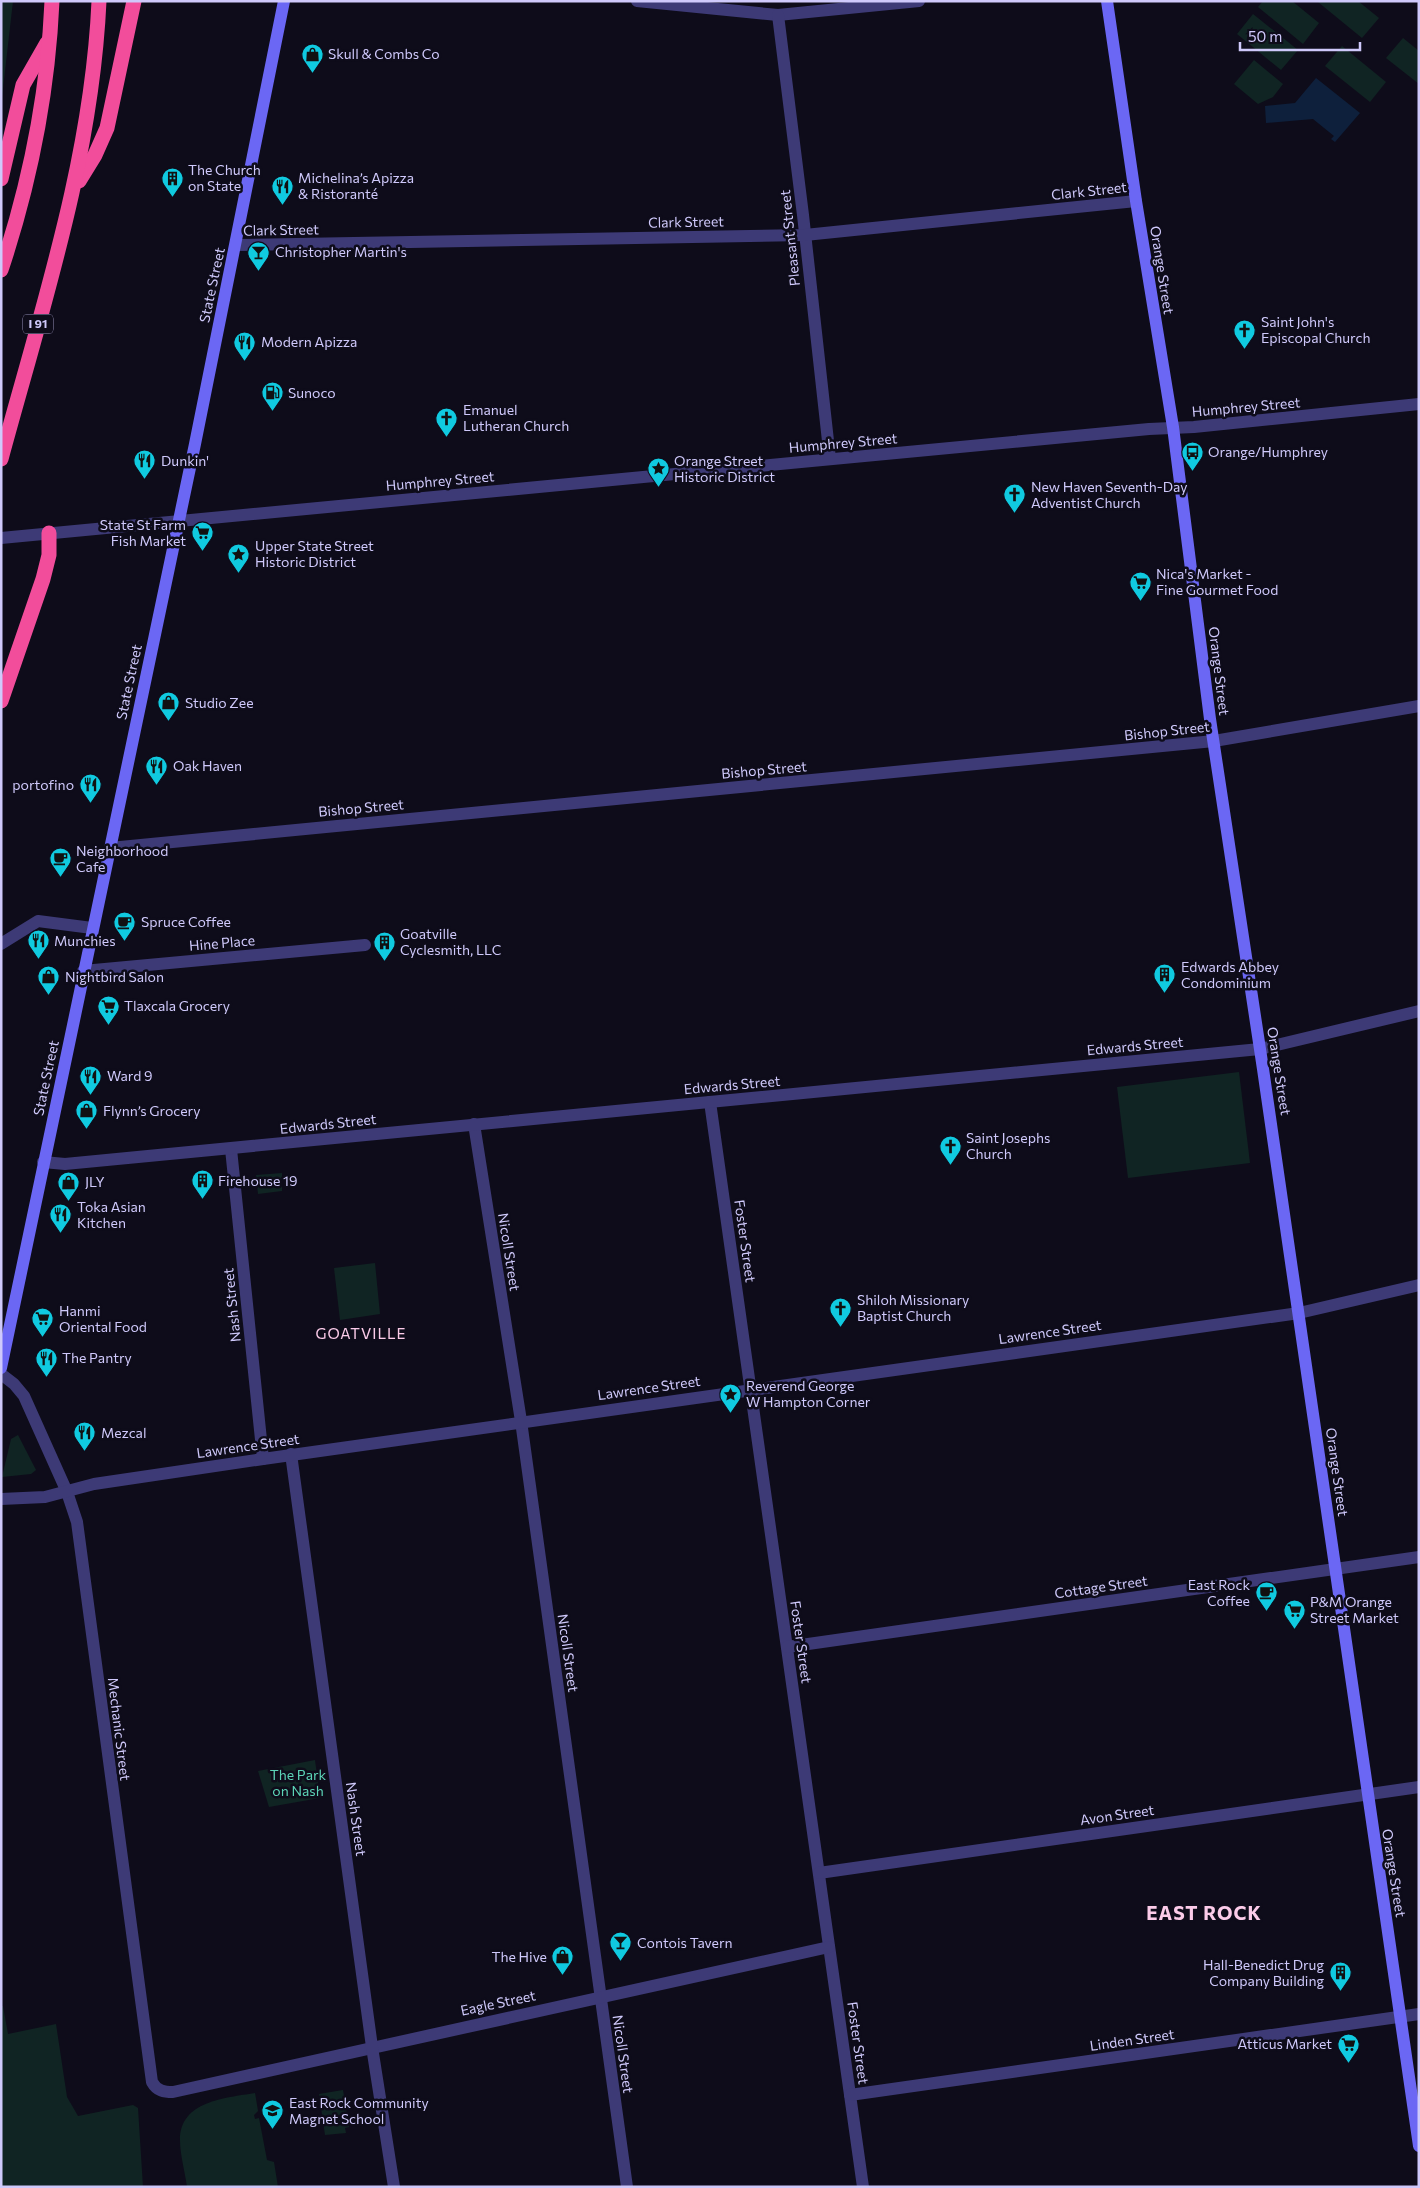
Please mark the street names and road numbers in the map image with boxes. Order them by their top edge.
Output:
street label: Clark Street [1050,178,1128,203]
street label: Pleasant Street [776,189,803,287]
street label: Clark Street [648,212,724,231]
street label: Clark Street [243,220,319,239]
street label: Orange Street [1147,224,1178,316]
street label: State Street [195,246,228,324]
road number: I 91 [23,314,53,334]
street label: Humphrey Street [1191,393,1301,420]
street label: Humphrey Street [788,429,898,456]
street label: Humphrey Street [385,467,495,494]
street label: Orange Street [1206,626,1233,717]
street label: State Street [112,643,145,721]
street label: Bishop Street [1123,718,1211,743]
street label: Bishop Street [720,757,808,782]
street label: Bishop Street [317,795,405,820]
street label: Hine Place [188,931,256,954]
street label: Orange Street [1264,1025,1295,1117]
street label: Edwards Street [1086,1033,1184,1058]
street label: State Street [29,1039,62,1117]
street label: Edwards Street [683,1072,781,1097]
street label: Edwards Street [279,1110,377,1137]
street label: Foster Street [731,1199,760,1284]
street label: Nicoll Street [495,1212,524,1292]
street label: Nash Street [219,1267,244,1343]
street label: Lawrence Street [997,1316,1103,1347]
street label: Lawrence Street [596,1372,702,1403]
street label: Orange Street [1323,1427,1352,1518]
street label: Lawrence Street [195,1430,301,1461]
street label: Cottage Street [1053,1572,1149,1601]
street label: Foster Street [787,1600,816,1685]
street label: Nicoll Street [555,1613,582,1693]
street label: Mechanic Street [105,1676,134,1782]
street label: Nash Street [343,1781,370,1857]
street label: Avon Street [1079,1801,1155,1828]
street label: Orange Street [1379,1827,1410,1919]
street label: Eagle Street [459,1986,537,2019]
street label: Foster Street [844,2001,873,2086]
street label: Nicoll Street [610,2014,637,2094]
street label: Linden Street [1088,2025,1176,2054]

